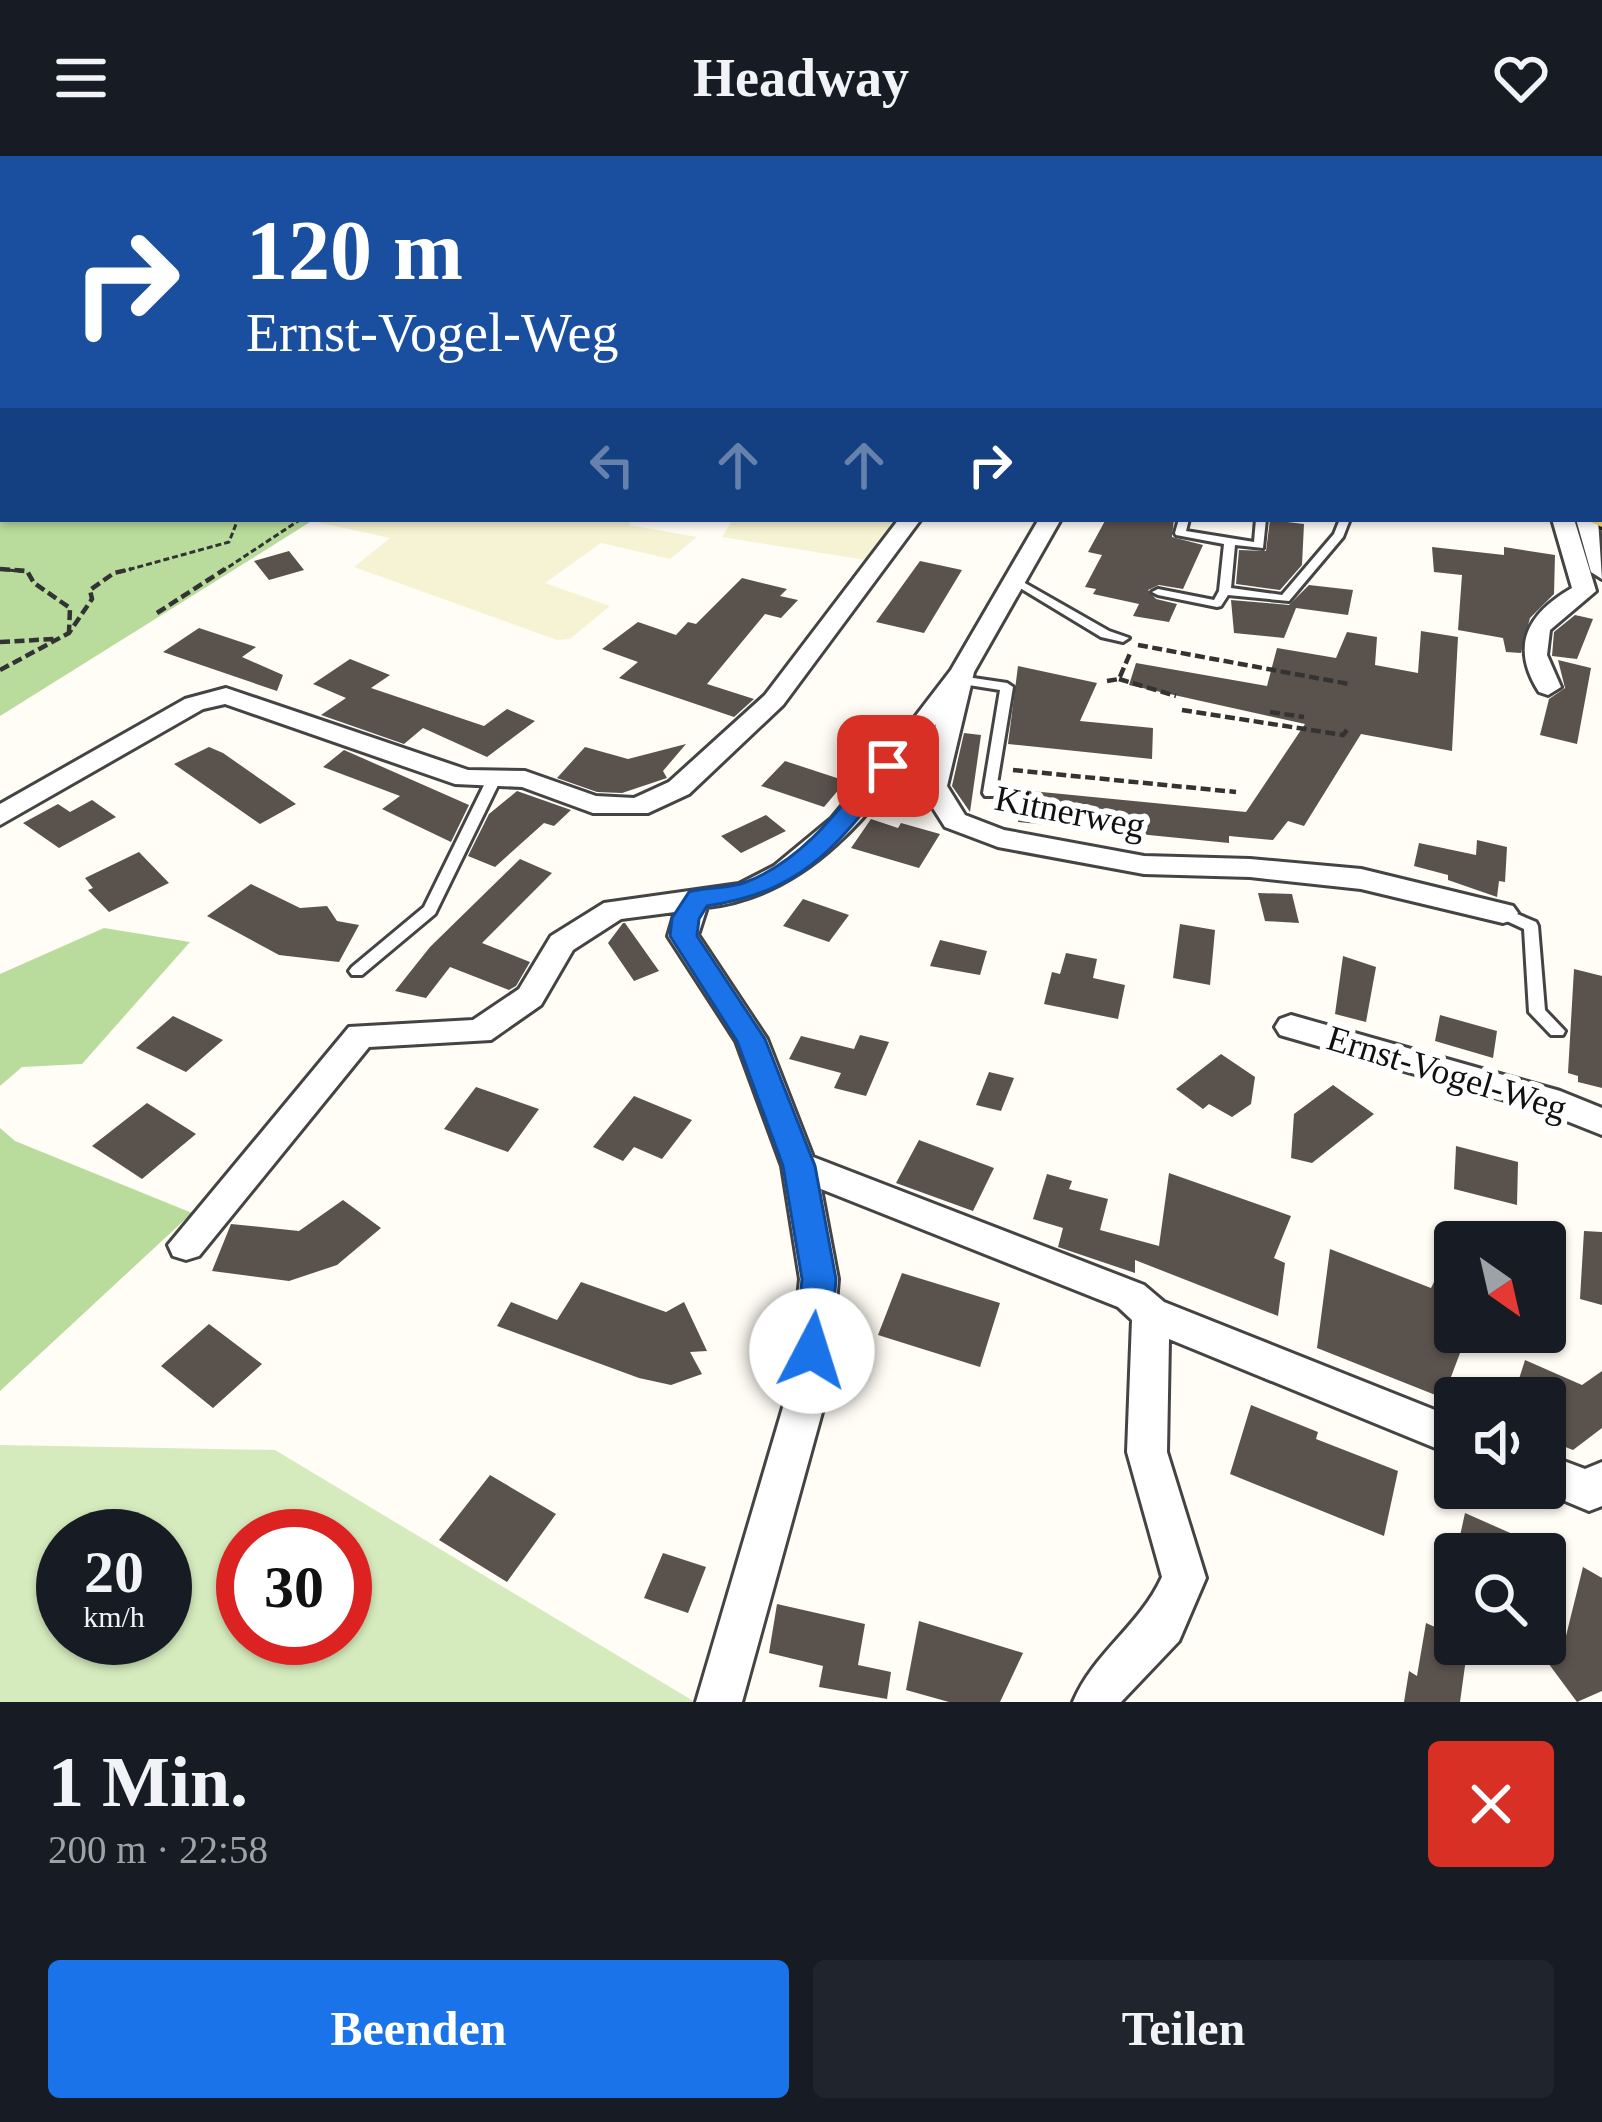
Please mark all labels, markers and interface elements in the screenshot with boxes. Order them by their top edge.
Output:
icon: menu [48,45,114,111]
icon: heart [1488,45,1554,111]
text: Headway [693,48,909,108]
icon: right [48,204,204,360]
text: 120 m [246,204,463,297]
text: Ernst-Vogel-Weg [246,303,619,363]
icon: left [579,432,645,498]
icon: ahead [705,432,771,498]
icon: ahead [831,432,897,498]
icon: right [957,432,1023,498]
pin [837,715,939,817]
icon: arrive [855,733,921,799]
street label: Kitnerweg [992,778,1148,846]
street label: Ernst-Vogel-Weg [1322,1018,1572,1128]
north arrow [1434,1221,1566,1353]
map controls [1434,1221,1566,1665]
position arrow [749,1288,875,1414]
button: sound [1434,1377,1566,1509]
speed limit sign: 30 [216,1509,372,1665]
button: search [1434,1533,1566,1665]
text: 20 [84,1539,144,1605]
text: km/h [83,1600,145,1633]
button: close [1428,1741,1554,1867]
text: 1 Min. [48,1742,248,1822]
text: 200 m · 22:58 [48,1828,268,1871]
button: Beenden [48,1960,789,2098]
button: Teilen [813,1960,1554,2098]

